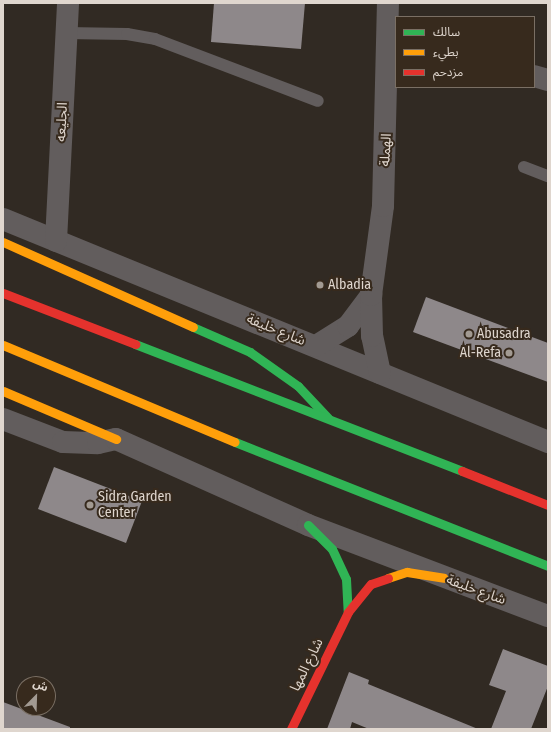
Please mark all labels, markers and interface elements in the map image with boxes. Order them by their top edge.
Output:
legend [395,16,535,88]
text: سالك [433,25,460,39]
text: بطيء [433,45,459,59]
text: مزدحم [433,65,463,79]
street label: الجليعه [53,102,71,142]
street label: الهملة [377,133,395,167]
place label: Albadia [328,277,371,293]
marker: Albadia [315,280,325,290]
street label: شارع خليفة [244,311,308,349]
place label: Abusadra [477,326,531,342]
marker: Abusadra [464,329,474,339]
place label: Al-Refa [460,345,501,361]
marker: Al-Refa [504,348,514,358]
place label: Sidra Garden Center [98,489,172,522]
marker: Sidra Garden Center [85,500,95,510]
street label: شارع خليفة [444,572,508,608]
street label: شارع المها [287,636,327,694]
north arrow [16,676,56,716]
text: ش [31,676,50,694]

